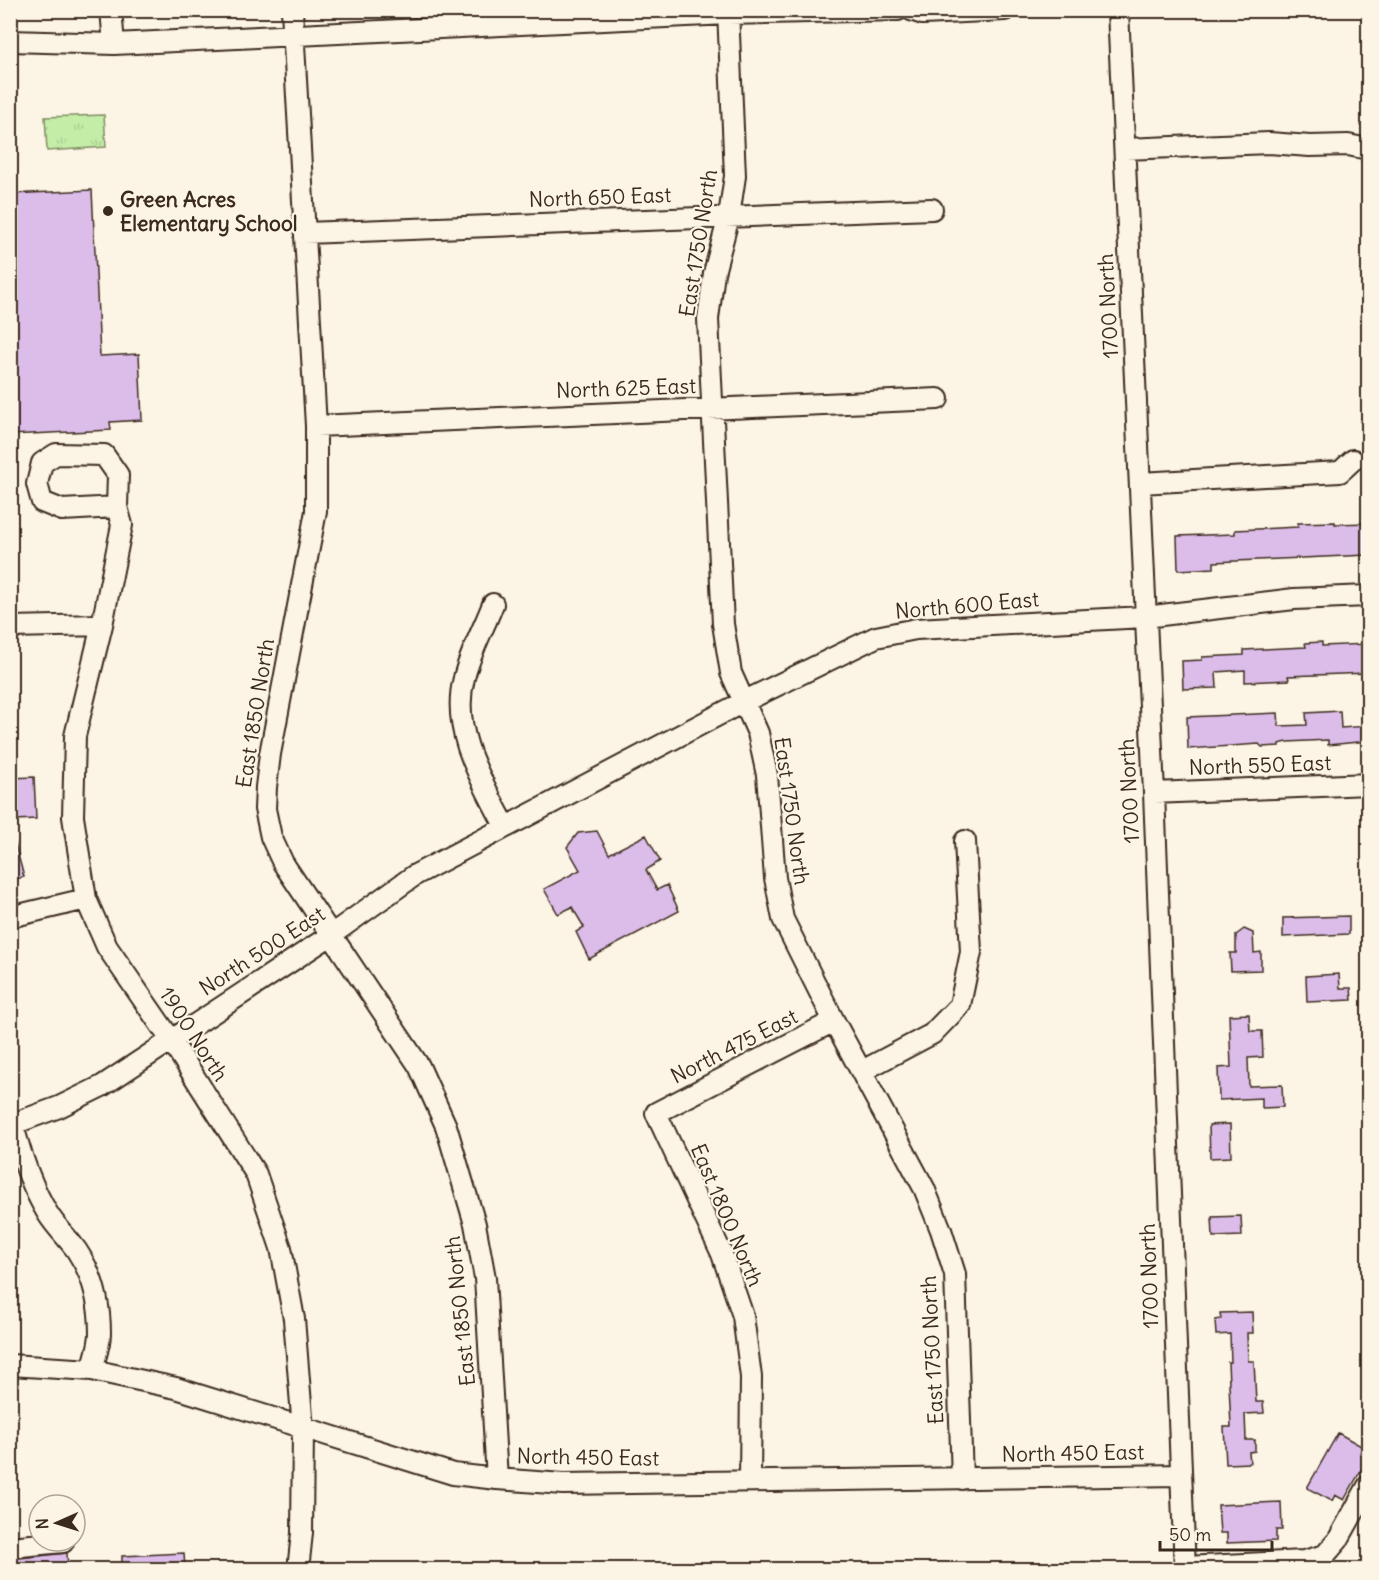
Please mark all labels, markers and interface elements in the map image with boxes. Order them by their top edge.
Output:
street label: East 1750 North [673,167,723,319]
street label: North 650 East [528,181,672,213]
place label: Green Acres Elementary School [120,186,297,237]
marker: Green Acres Elementary School [101,204,115,218]
street label: 1700 North [1092,253,1124,359]
street label: North 625 East [555,372,697,404]
street label: North 600 East [894,585,1040,625]
street label: East 1850 North [230,636,280,790]
street label: East 1750 North [768,735,816,887]
street label: 1700 North [1113,738,1145,844]
street label: North 550 East [1188,749,1332,781]
street label: North 500 East [194,900,330,1002]
street label: 1900 North [154,982,234,1086]
street label: North 475 East [666,1002,802,1090]
street label: East 1800 North [685,1139,769,1291]
street label: 1700 North [1134,1223,1164,1329]
street label: East 1850 North [439,1235,481,1387]
street label: East 1750 North [915,1275,949,1425]
street label: North 450 East [1001,1438,1145,1468]
street label: North 450 East [516,1442,660,1472]
north arrow [27,1493,87,1553]
scale bar [1160,1514,1272,1552]
text: N [32,1518,52,1530]
text: 50 m [1169,1523,1211,1546]

